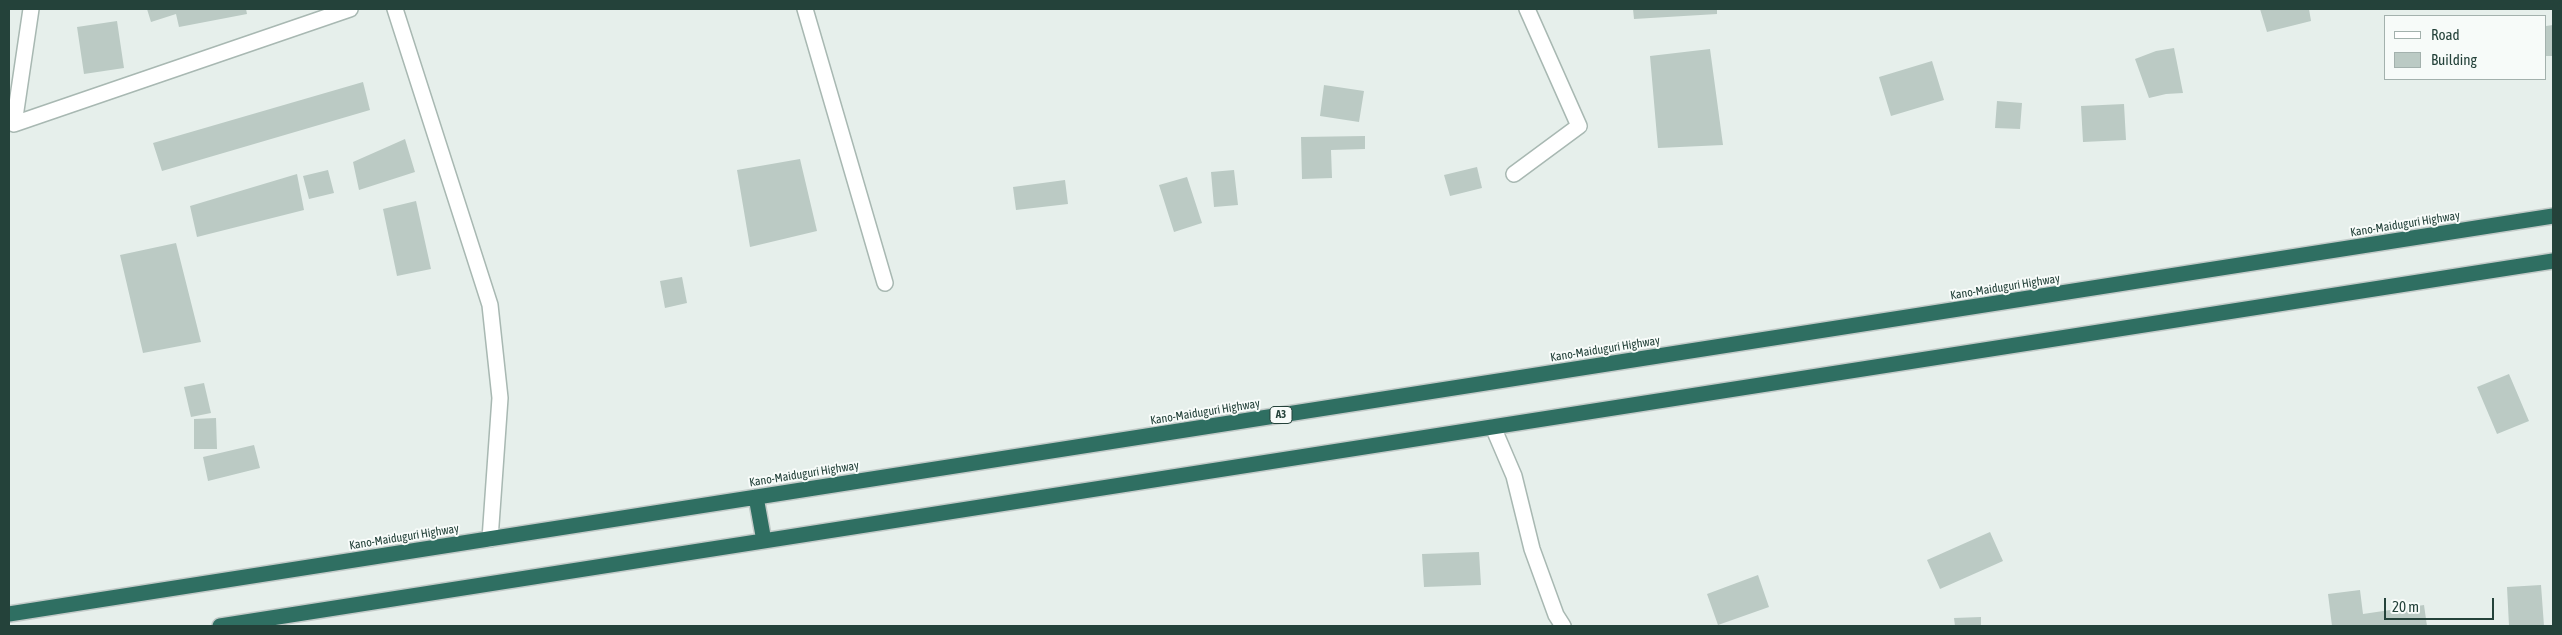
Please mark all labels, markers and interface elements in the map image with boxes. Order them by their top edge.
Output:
legend [2384,15,2547,80]
text: Road [2431,26,2460,43]
text: Building [2431,51,2477,68]
street label: Kano-Maiduguri Highway [2349,208,2461,240]
street label: Kano-Maiduguri Highway [1949,271,2061,303]
street label: Kano-Maiduguri Highway [1549,333,1661,365]
street label: Kano-Maiduguri Highway [1149,396,1261,428]
road number: A3 [1270,406,1292,424]
street label: Kano-Maiduguri Highway [748,458,860,490]
street label: Kano-Maiduguri Highway [348,521,460,553]
scale bar [2387,588,2497,620]
text: 20 m [2392,598,2419,615]

